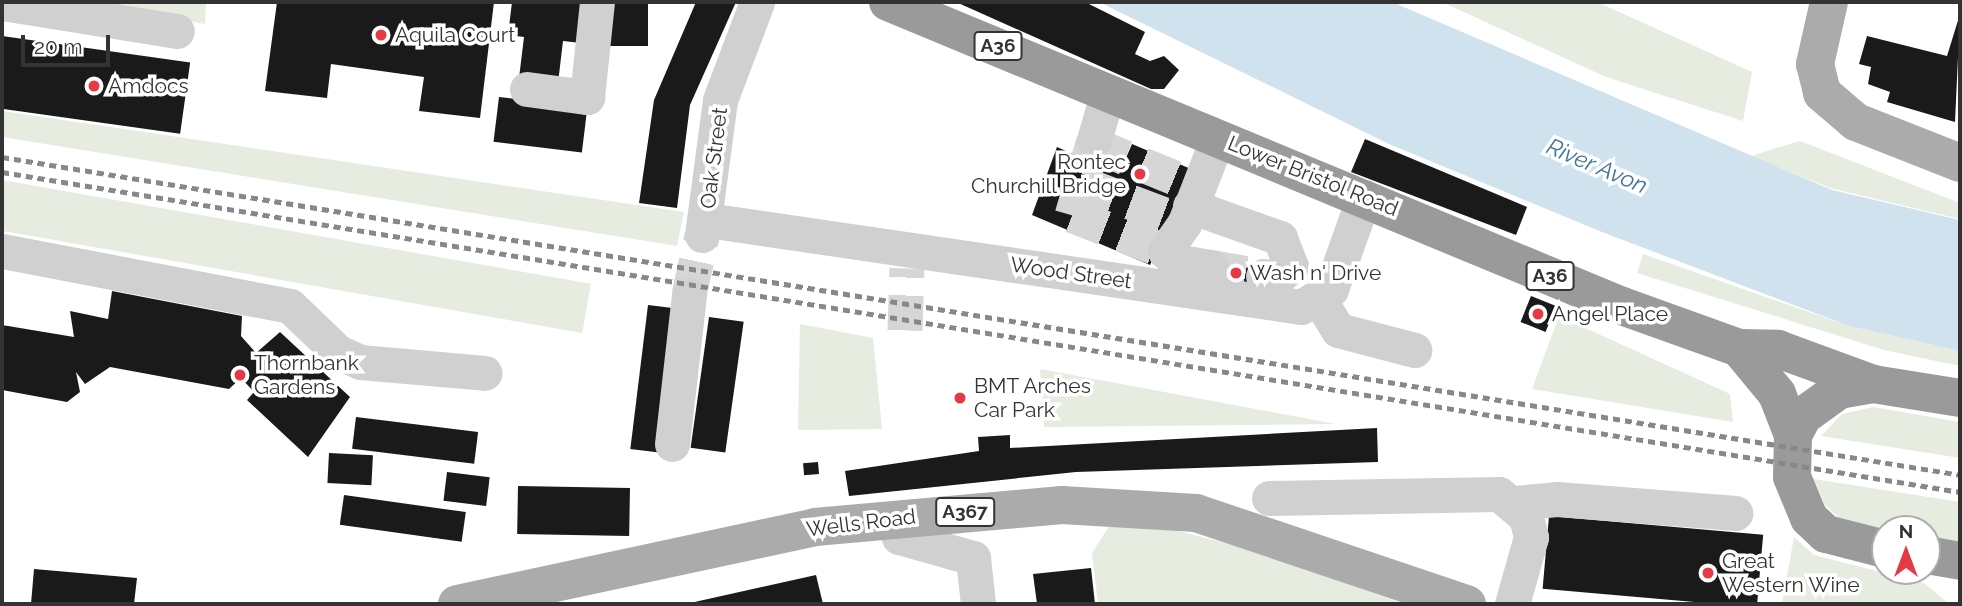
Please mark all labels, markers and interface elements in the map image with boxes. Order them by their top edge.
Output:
scale bar [24,21,114,65]
place label: Aquila Court [395,22,515,48]
marker: Aquila Court [373,27,389,43]
road number: A36 [974,30,1023,61]
text: 20 m [34,34,82,59]
place label: Amdocs [108,73,189,99]
marker: Amdocs [86,78,102,94]
street label: Oak Street [695,106,733,210]
street label: Lower Bristol Road [1224,130,1402,222]
water label: River Avon [1542,132,1652,200]
place label: Rontec Churchill Bridge [970,149,1126,199]
marker: Rontec Churchill Bridge [1132,166,1148,182]
street label: Wood Street [1009,252,1133,294]
place label: Wash n' Drive [1250,260,1382,286]
road number: A36 [1526,260,1574,292]
marker: Wash n' Drive [1228,265,1244,281]
place label: Angel Place [1552,301,1669,327]
marker: Angel Place [1530,306,1546,322]
place label: Thornbank Gardens [254,350,359,400]
marker: Thornbank Gardens [232,367,248,383]
place label: BMT Arches Car Park [974,373,1092,423]
marker: BMT Arches Car Park [952,390,968,406]
road number: A367 [934,496,996,527]
street label: Wells Road [805,504,917,542]
north arrow [1871,515,1941,585]
text: N [1899,520,1913,542]
place label: Great Western Wine [1722,548,1860,598]
marker: Great Western Wine [1700,565,1716,581]

